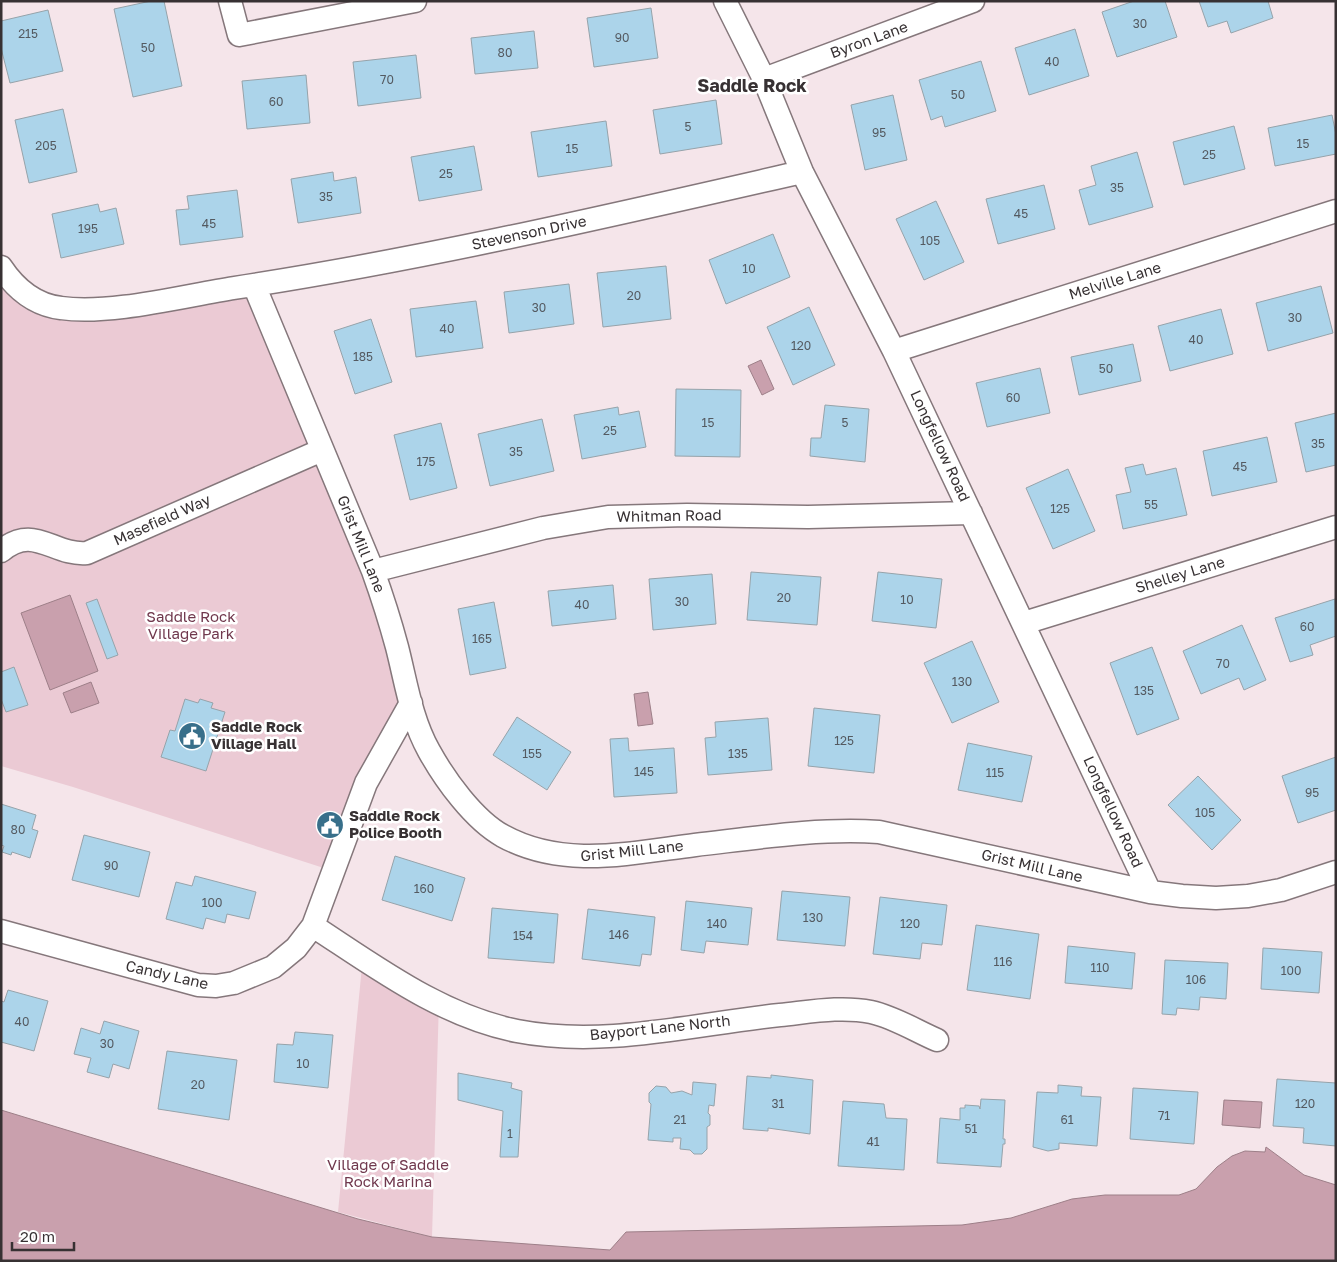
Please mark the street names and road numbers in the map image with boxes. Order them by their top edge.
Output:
street label: Byron Lane [827,17,910,61]
street label: Stevenson Drive [470,211,588,253]
street label: Melville Lane [1066,257,1163,303]
street label: Longfellow Road [907,387,975,504]
street label: Masefield Way [110,489,213,548]
street label: Grist Mill Lane [334,492,390,595]
street label: Whitman Road [616,505,722,525]
street label: Shelley Lane [1133,552,1227,596]
street label: Longfellow Road [1080,753,1148,870]
street label: Grist Mill Lane [579,836,685,864]
street label: Grist Mill Lane [980,845,1085,886]
street label: Candy Lane [124,956,211,992]
street label: Bayport Lane North [589,1011,731,1043]

